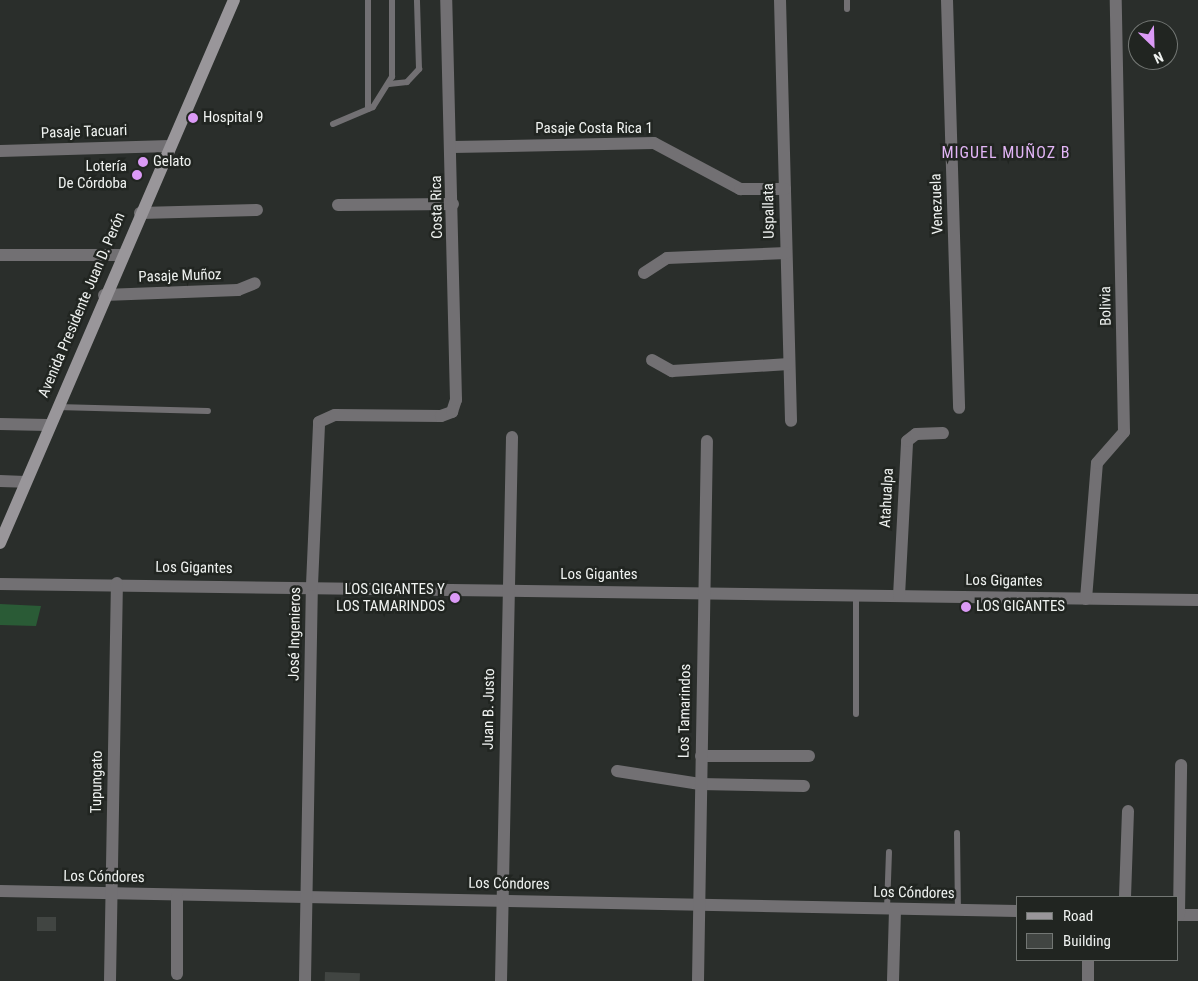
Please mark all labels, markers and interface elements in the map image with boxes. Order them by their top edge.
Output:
north arrow [1128,20,1178,70]
text: N [1152,49,1166,67]
place label: Hospital 9 [203,109,263,127]
marker: Hospital 9 [187,112,199,124]
street label: Pasaje Costa Rica 1 [535,120,653,138]
street label: Pasaje Tacuari [40,121,128,143]
district label: MIGUEL MUÑOZ B [940,143,1072,163]
place label: Gelato [153,153,191,171]
marker: Gelato [137,156,149,168]
place label: Lotería De Córdoba [58,157,127,192]
marker: Lotería De Córdoba [131,169,143,181]
street label: Venezuela [927,173,947,235]
street label: Costa Rica [427,175,447,239]
street label: Uspallata [760,183,778,239]
street label: Avenida Presidente Juan D. Perón [35,210,129,400]
street label: Pasaje Muñoz [138,266,222,286]
street label: Bolivia [1097,286,1115,326]
street label: Atahualpa [876,468,898,528]
street label: Los Gigantes [155,558,233,578]
street label: Los Gigantes [560,566,638,584]
street label: Los Gigantes [965,571,1043,591]
place label: LOS GIGANTES Y LOS TAMARINDOS [336,580,445,615]
street label: José Ingenieros [285,587,305,681]
marker: LOS GIGANTES Y LOS TAMARINDOS [449,592,461,604]
place label: LOS GIGANTES [976,598,1065,616]
marker: LOS GIGANTES [960,601,972,613]
street label: Los Tamarindos [675,664,695,758]
street label: Juan B. Justo [479,668,499,750]
street label: Tupungato [87,751,107,813]
street label: Los Cóndores [63,867,145,887]
street label: Los Cóndores [468,874,550,894]
street label: Los Cóndores [873,883,955,903]
legend [1016,896,1178,961]
text: Road [1063,907,1093,925]
text: Building [1063,932,1111,950]

